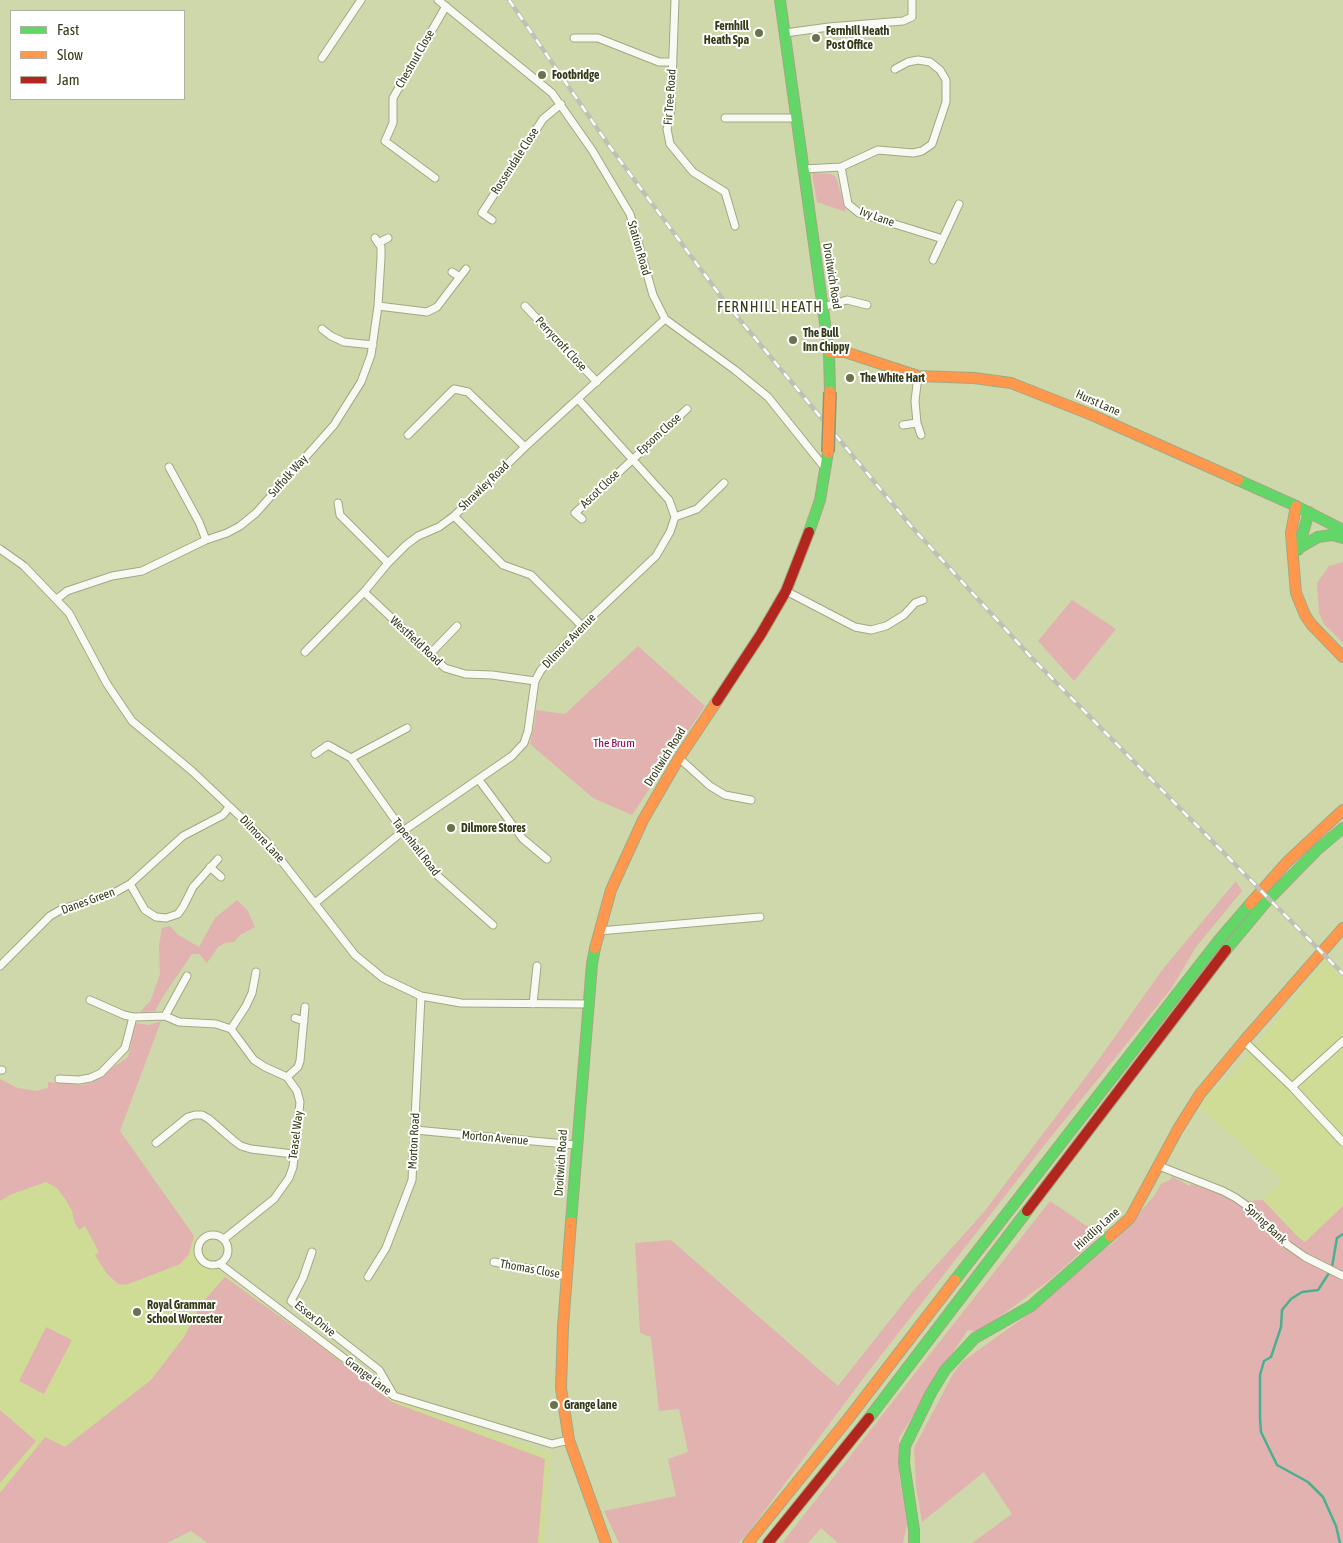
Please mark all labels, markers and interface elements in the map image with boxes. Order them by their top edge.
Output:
legend [10,10,185,100]
place label: Fernhill Heath Spa [704,19,749,47]
text: Fast [57,21,79,38]
place label: Fernhill Heath Post Office [826,24,889,52]
street label: Chestnut Close [393,27,437,91]
marker: Fernhill Heath Spa [753,27,765,39]
marker: Fernhill Heath Post Office [810,32,822,44]
text: Slow [57,46,83,63]
place label: Footbridge [552,68,599,82]
street label: Fir Tree Road [661,68,679,126]
marker: Footbridge [536,69,548,81]
text: Jam [57,71,80,88]
street label: Rossendale Close [488,125,542,197]
street label: Ivy Lane [858,204,896,230]
street label: Station Road [624,219,654,277]
street label: Droitwich Road [820,242,844,310]
district label: FERNHILL HEATH [715,298,825,316]
street label: Perrycroft Close [532,314,590,374]
place label: The Bull Inn Chippy [803,326,850,354]
marker: The Bull Inn Chippy [787,334,799,346]
place label: The White Hart [860,371,925,385]
marker: The White Hart [844,372,856,384]
street label: Hurst Lane [1074,387,1122,419]
street label: Epsom Close [634,410,684,458]
street label: Suffolk Way [265,452,311,500]
street label: Shrawley Road [456,458,512,514]
street label: Ascot Close [577,467,623,511]
street label: Dilmore Avenue [539,611,599,671]
street label: Westfield Road [387,613,445,669]
street label: Droitwich Road [641,725,689,789]
park label: The Brum [593,736,635,750]
street label: Dilmore Lane [237,812,287,866]
street label: Tapenhall Road [389,815,443,879]
place label: Dilmore Stores [461,821,526,835]
marker: Dilmore Stores [445,822,457,834]
street label: Danes Green [59,885,117,917]
street label: Teasel Way [286,1110,306,1160]
street label: Morton Road [405,1112,423,1170]
street label: Morton Avenue [461,1128,529,1148]
street label: Droitwich Road [551,1129,571,1197]
street label: Spring Bank [1242,1201,1290,1247]
street label: Hindlip Lane [1071,1205,1123,1253]
street label: Thomas Close [499,1257,561,1281]
place label: Royal Grammar School Worcester [147,1298,222,1326]
street label: Essex Drive [292,1298,338,1340]
marker: Royal Grammar School Worcester [131,1306,143,1318]
street label: Grange Lane [342,1354,394,1398]
place label: Grange lane [564,1398,617,1412]
marker: Grange lane [548,1399,560,1411]

